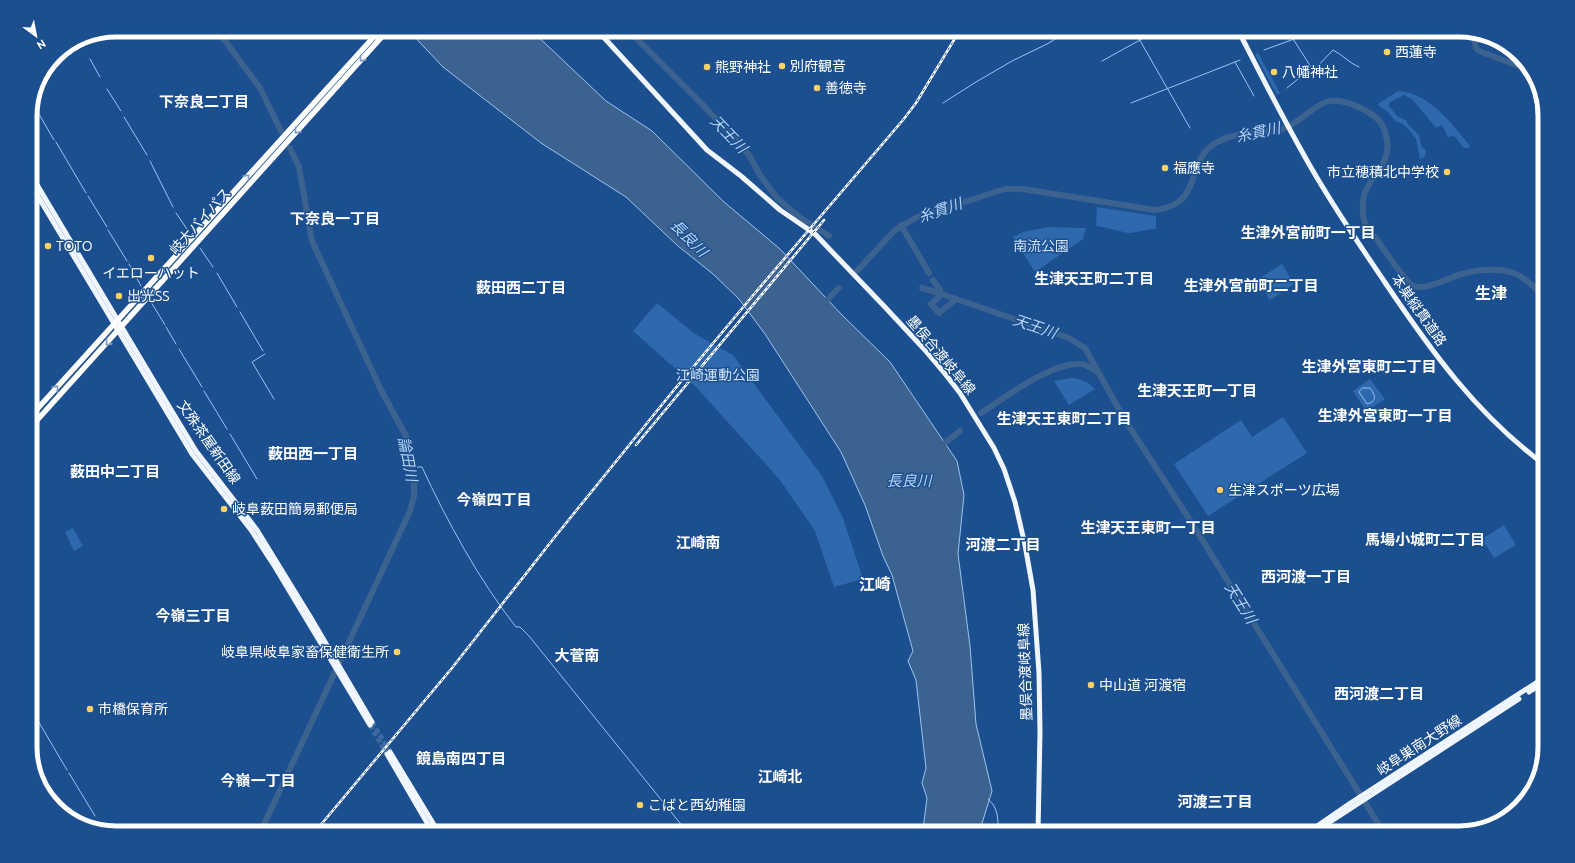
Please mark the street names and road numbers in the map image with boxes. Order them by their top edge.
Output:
street label: 岐大バイパス [166,185,234,257]
street label: 本巣縦貫道路 [1388,271,1450,349]
street label: 墨俣合渡岐阜線 [903,312,979,398]
street label: 文殊茶屋新田線 [174,397,244,487]
street label: 墨俣合渡岐阜線 [1015,623,1035,721]
street label: 岐阜巣南大野線 [1374,712,1464,778]

